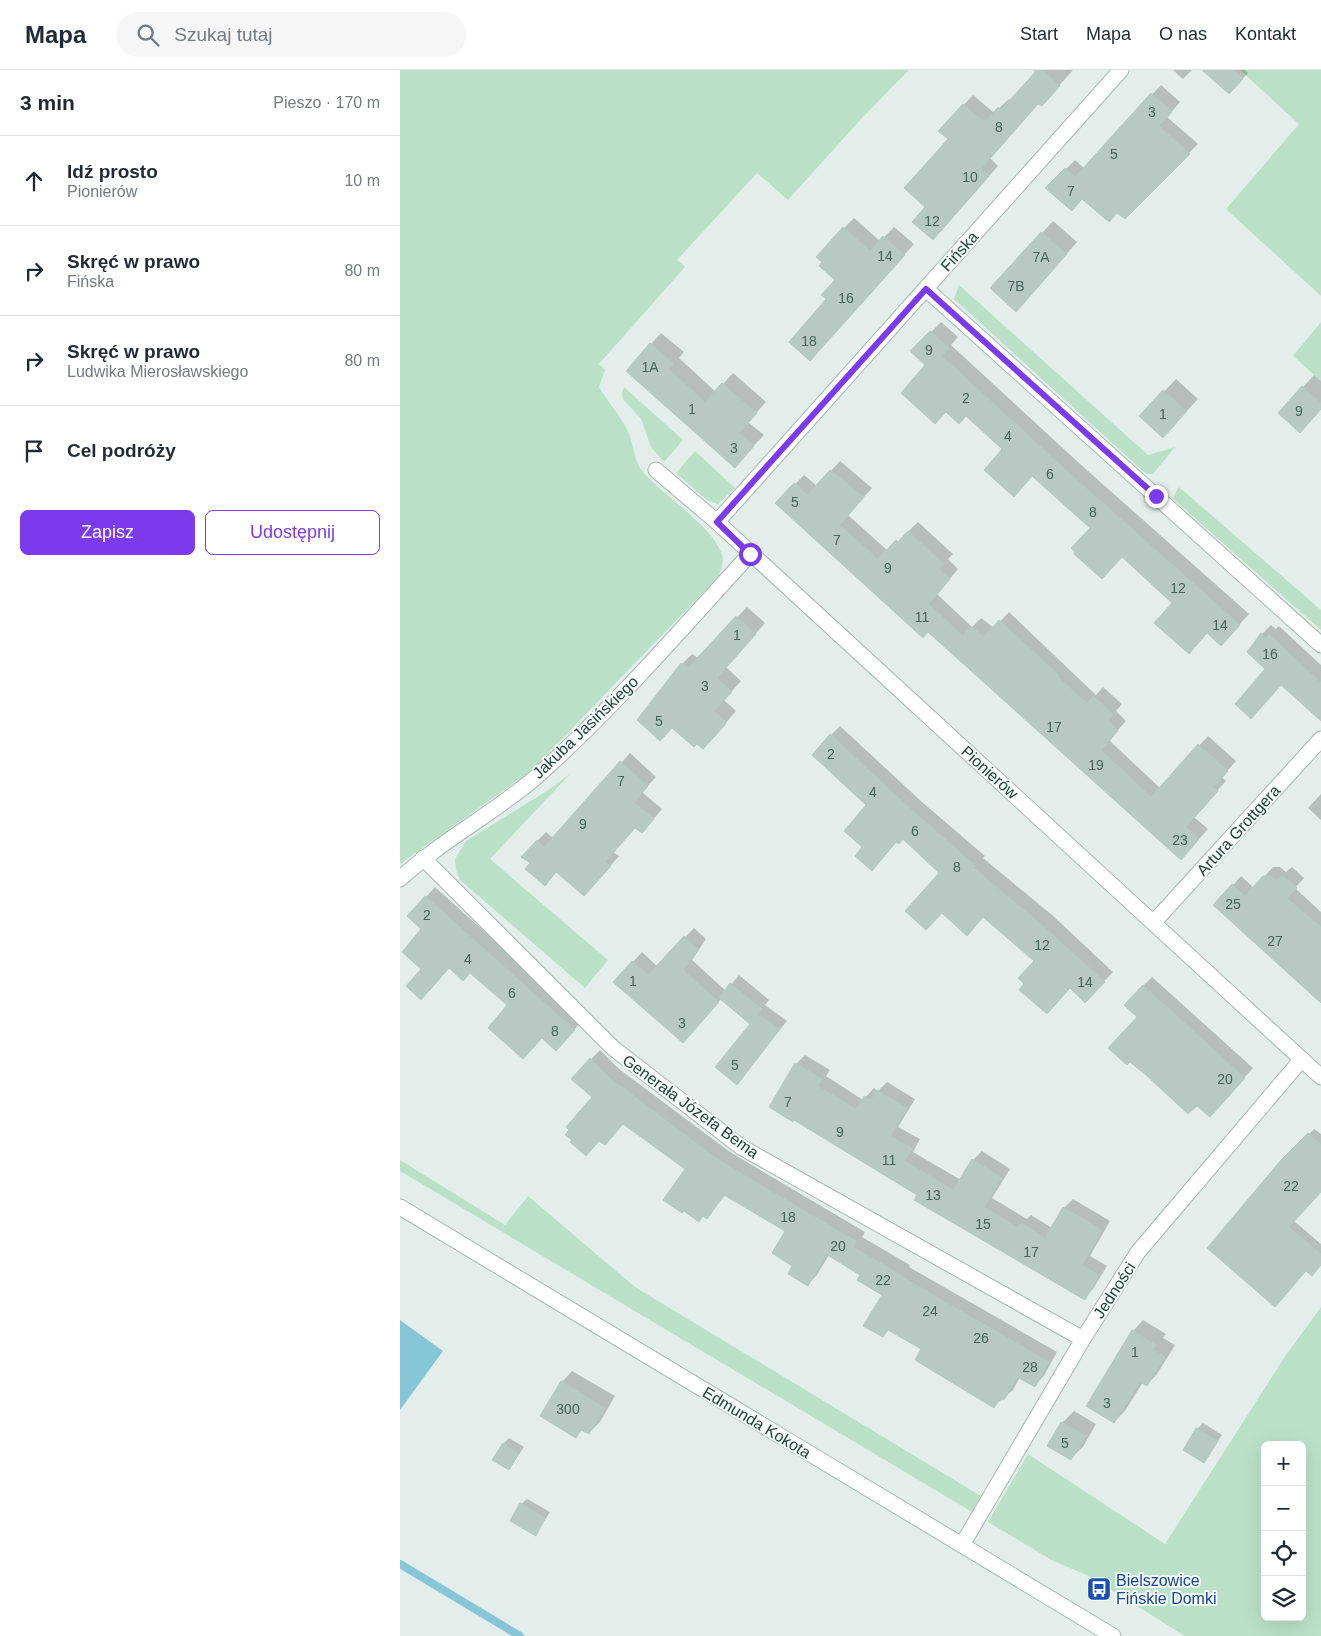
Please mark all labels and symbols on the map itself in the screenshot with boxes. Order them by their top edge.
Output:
house number: 3 [1148,104,1156,120]
house number: 8 [995,119,1003,135]
house number: 5 [1110,146,1118,162]
house number: 10 [962,169,978,185]
house number: 7 [1067,183,1075,199]
house number: 12 [924,213,940,229]
street label: Fińska [937,228,982,275]
house number: 14 [877,248,893,264]
house number: 7A [1032,249,1050,265]
house number: 7B [1007,278,1025,294]
house number: 16 [838,290,854,306]
house number: 18 [801,333,817,349]
house number: 9 [925,342,933,358]
house number: 1A [641,359,659,375]
house number: 2 [962,390,970,406]
house number: 1 [688,401,696,417]
house number: 9 [1295,403,1303,419]
house number: 1 [1159,406,1167,422]
house number: 4 [1004,428,1012,444]
house number: 3 [730,440,738,456]
house number: 6 [1046,466,1054,482]
route end [1145,485,1168,508]
house number: 5 [791,494,799,510]
house number: 8 [1089,504,1097,520]
house number: 7 [833,532,841,548]
route start [739,543,762,566]
house number: 9 [884,560,892,576]
house number: 12 [1170,580,1186,596]
house number: 11 [915,609,929,625]
house number: 14 [1212,617,1228,633]
house number: 1 [733,627,741,643]
house number: 16 [1262,646,1278,662]
street label: Jakuba Jasińskiego [529,673,642,782]
house number: 3 [701,678,709,694]
house number: 5 [655,713,663,729]
house number: 17 [1046,719,1062,735]
street label: Pionierów [958,743,1022,802]
house number: 2 [827,746,835,762]
house number: 19 [1088,757,1104,773]
house number: 7 [617,773,625,789]
street label: Artura Grottgera [1193,782,1283,879]
house number: 4 [869,784,877,800]
house number: 9 [579,816,587,832]
house number: 6 [911,823,919,839]
house number: 23 [1172,832,1188,848]
house number: 8 [953,859,961,875]
house number: 25 [1225,896,1241,912]
house number: 2 [423,907,431,923]
house number: 27 [1267,933,1283,949]
house number: 12 [1034,937,1050,953]
house number: 4 [464,951,472,967]
house number: 1 [629,973,637,989]
house number: 14 [1077,974,1093,990]
house number: 6 [508,985,516,1001]
house number: 3 [678,1015,686,1031]
house number: 8 [551,1023,559,1039]
street label: Generała Józefa Bema [620,1051,762,1161]
house number: 5 [731,1057,739,1073]
house number: 20 [1217,1071,1233,1087]
house number: 7 [784,1094,792,1110]
house number: 9 [836,1124,844,1140]
house number: 11 [882,1152,896,1168]
house number: 22 [1283,1178,1299,1194]
house number: 13 [925,1187,941,1203]
house number: 18 [780,1209,796,1225]
house number: 15 [975,1216,991,1232]
house number: 20 [830,1238,846,1254]
house number: 17 [1023,1244,1039,1260]
street label: Jedności [1090,1259,1139,1321]
house number: 22 [875,1272,891,1288]
house number: 24 [922,1303,938,1319]
house number: 26 [973,1330,989,1346]
house number: 1 [1131,1344,1139,1360]
house number: 28 [1022,1359,1038,1375]
street label: Edmunda Kokota [700,1384,814,1461]
house number: 3 [1103,1395,1111,1411]
house number: 300 [556,1401,580,1417]
house number: 5 [1061,1435,1069,1451]
place label: Bielszowice Fińskie Domki [1116,1572,1216,1607]
bus stop icon: Bielszowice Fińskie Domki [1086,1576,1112,1602]

